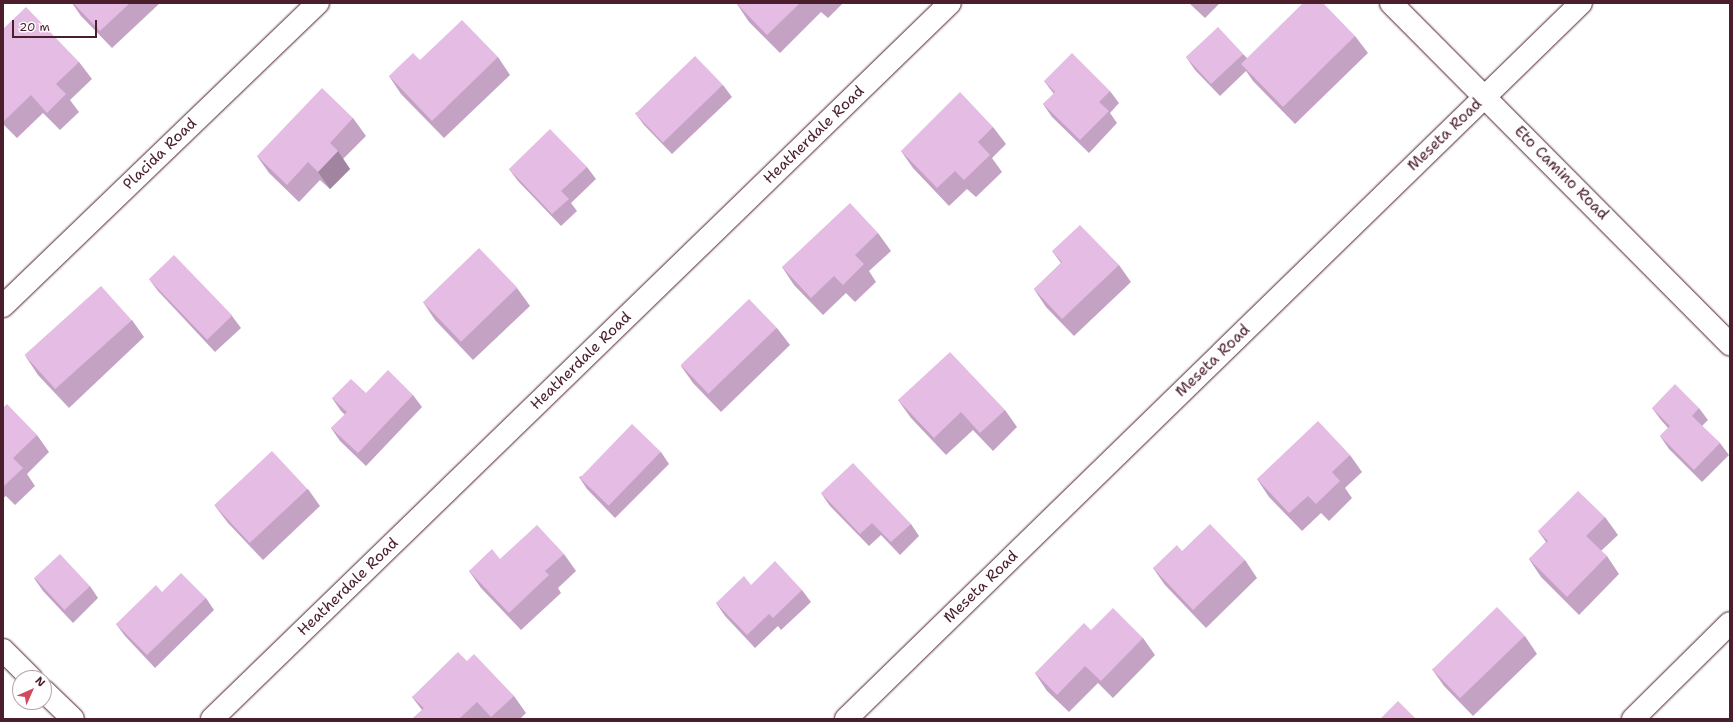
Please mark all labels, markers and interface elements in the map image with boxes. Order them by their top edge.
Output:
scale bar [14,12,99,38]
text: 20 m [19,19,50,35]
street label: Heatherdale Road [760,82,868,188]
street label: Meseta Road [1404,95,1486,175]
street label: Placida Road [119,114,201,194]
street label: Eto Camino Road [1510,122,1612,224]
street label: Heatherdale Road [527,308,635,414]
street label: Meseta Road [1172,321,1254,401]
street label: Heatherdale Road [294,534,402,640]
street label: Meseta Road [940,547,1022,627]
north arrow [12,670,52,710]
text: N [32,673,49,690]

